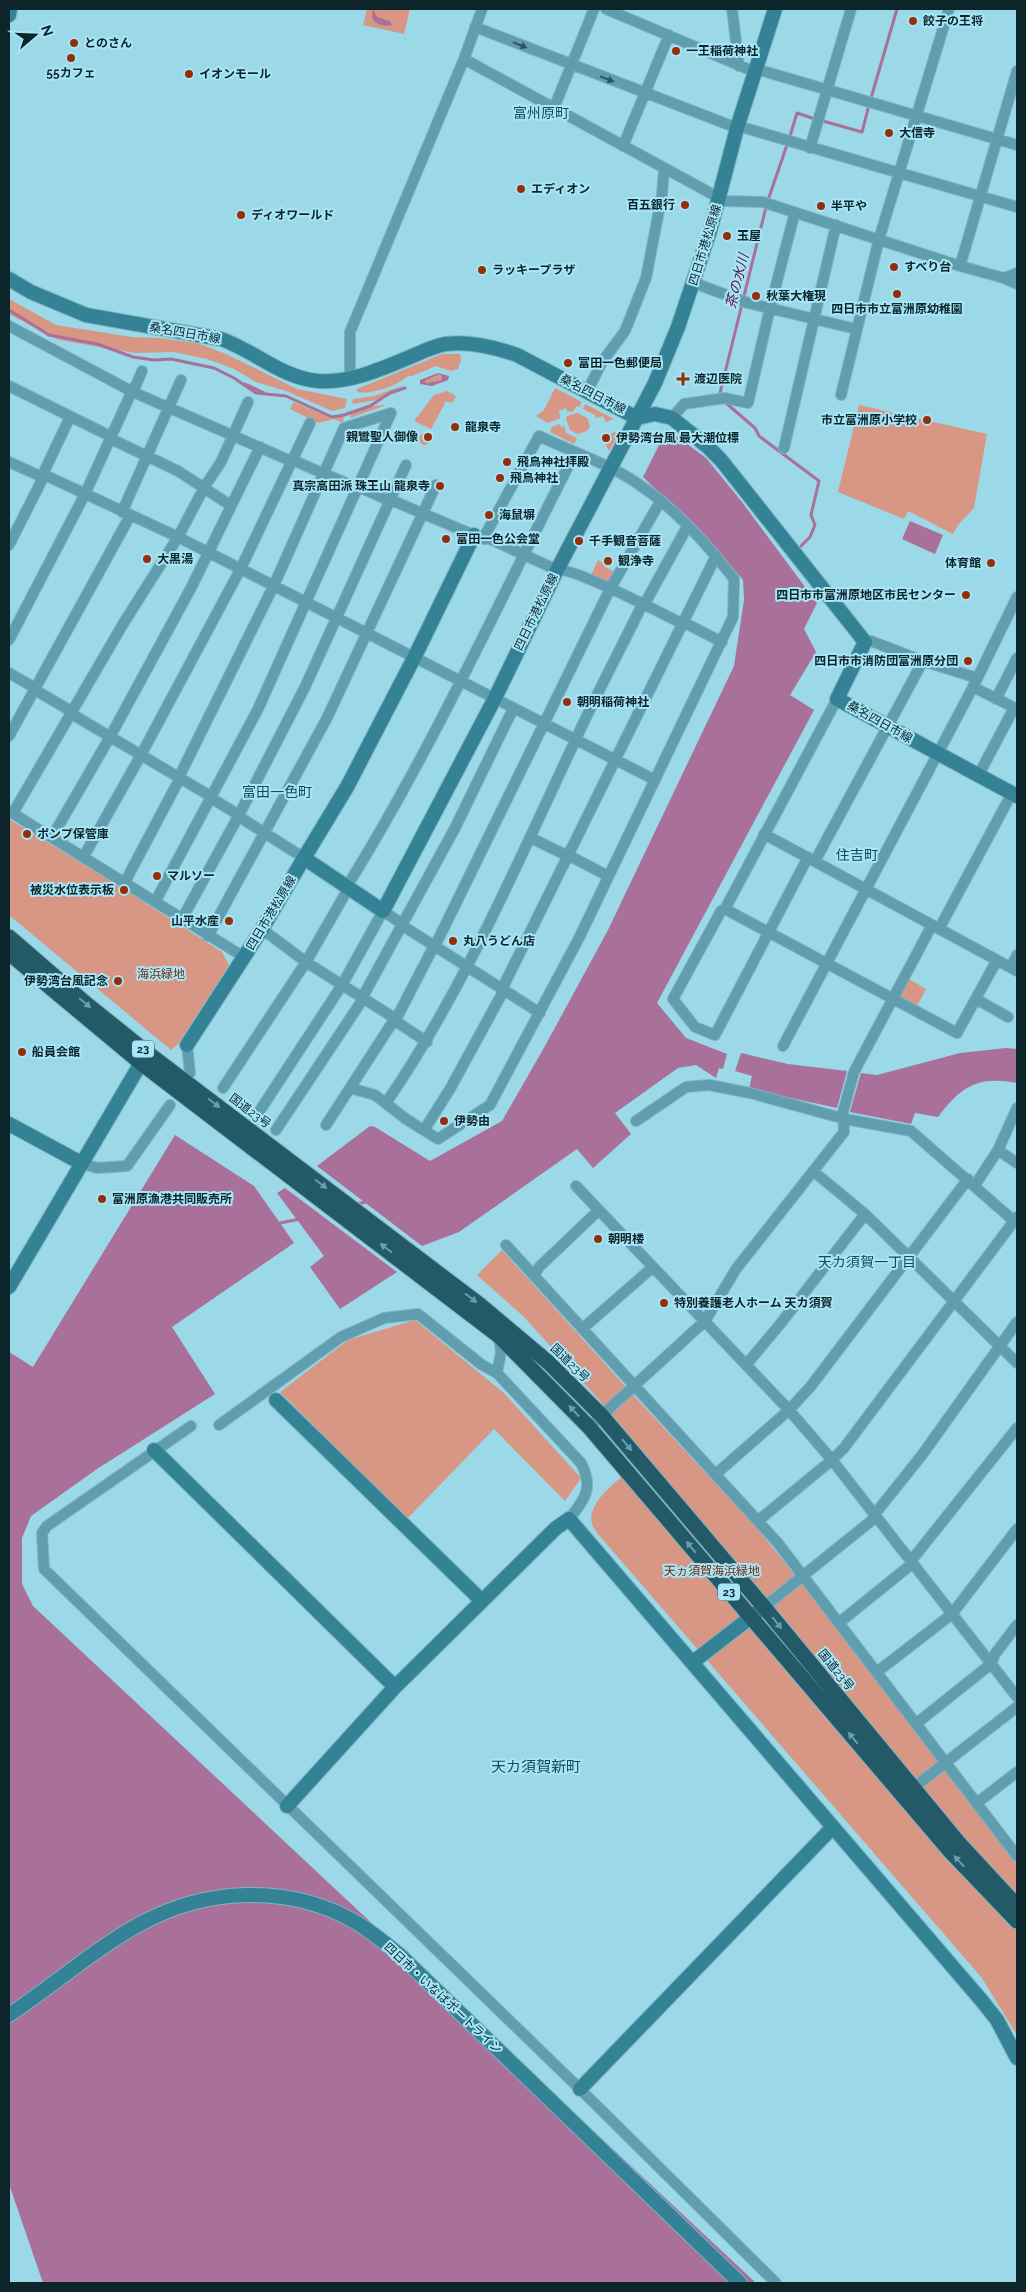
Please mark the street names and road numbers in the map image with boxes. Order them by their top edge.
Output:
street label: 四日市港松原線 [686,203,724,287]
street label: 桑名四日市線 [148,320,222,346]
street label: 桑名四日市線 [558,371,628,417]
street label: 四日市港松原線 [511,571,561,653]
street label: 桑名四日市線 [845,698,915,746]
street label: 四日市港松原線 [243,873,299,953]
road number: 23 [132,1040,154,1058]
street label: 国道23号 [226,1091,274,1131]
street label: 国道23号 [548,1341,592,1385]
road number: 23 [718,1584,740,1600]
street label: 国道23号 [815,1647,857,1693]
street label: 四日市・いなばポートライン [381,1940,505,2056]

